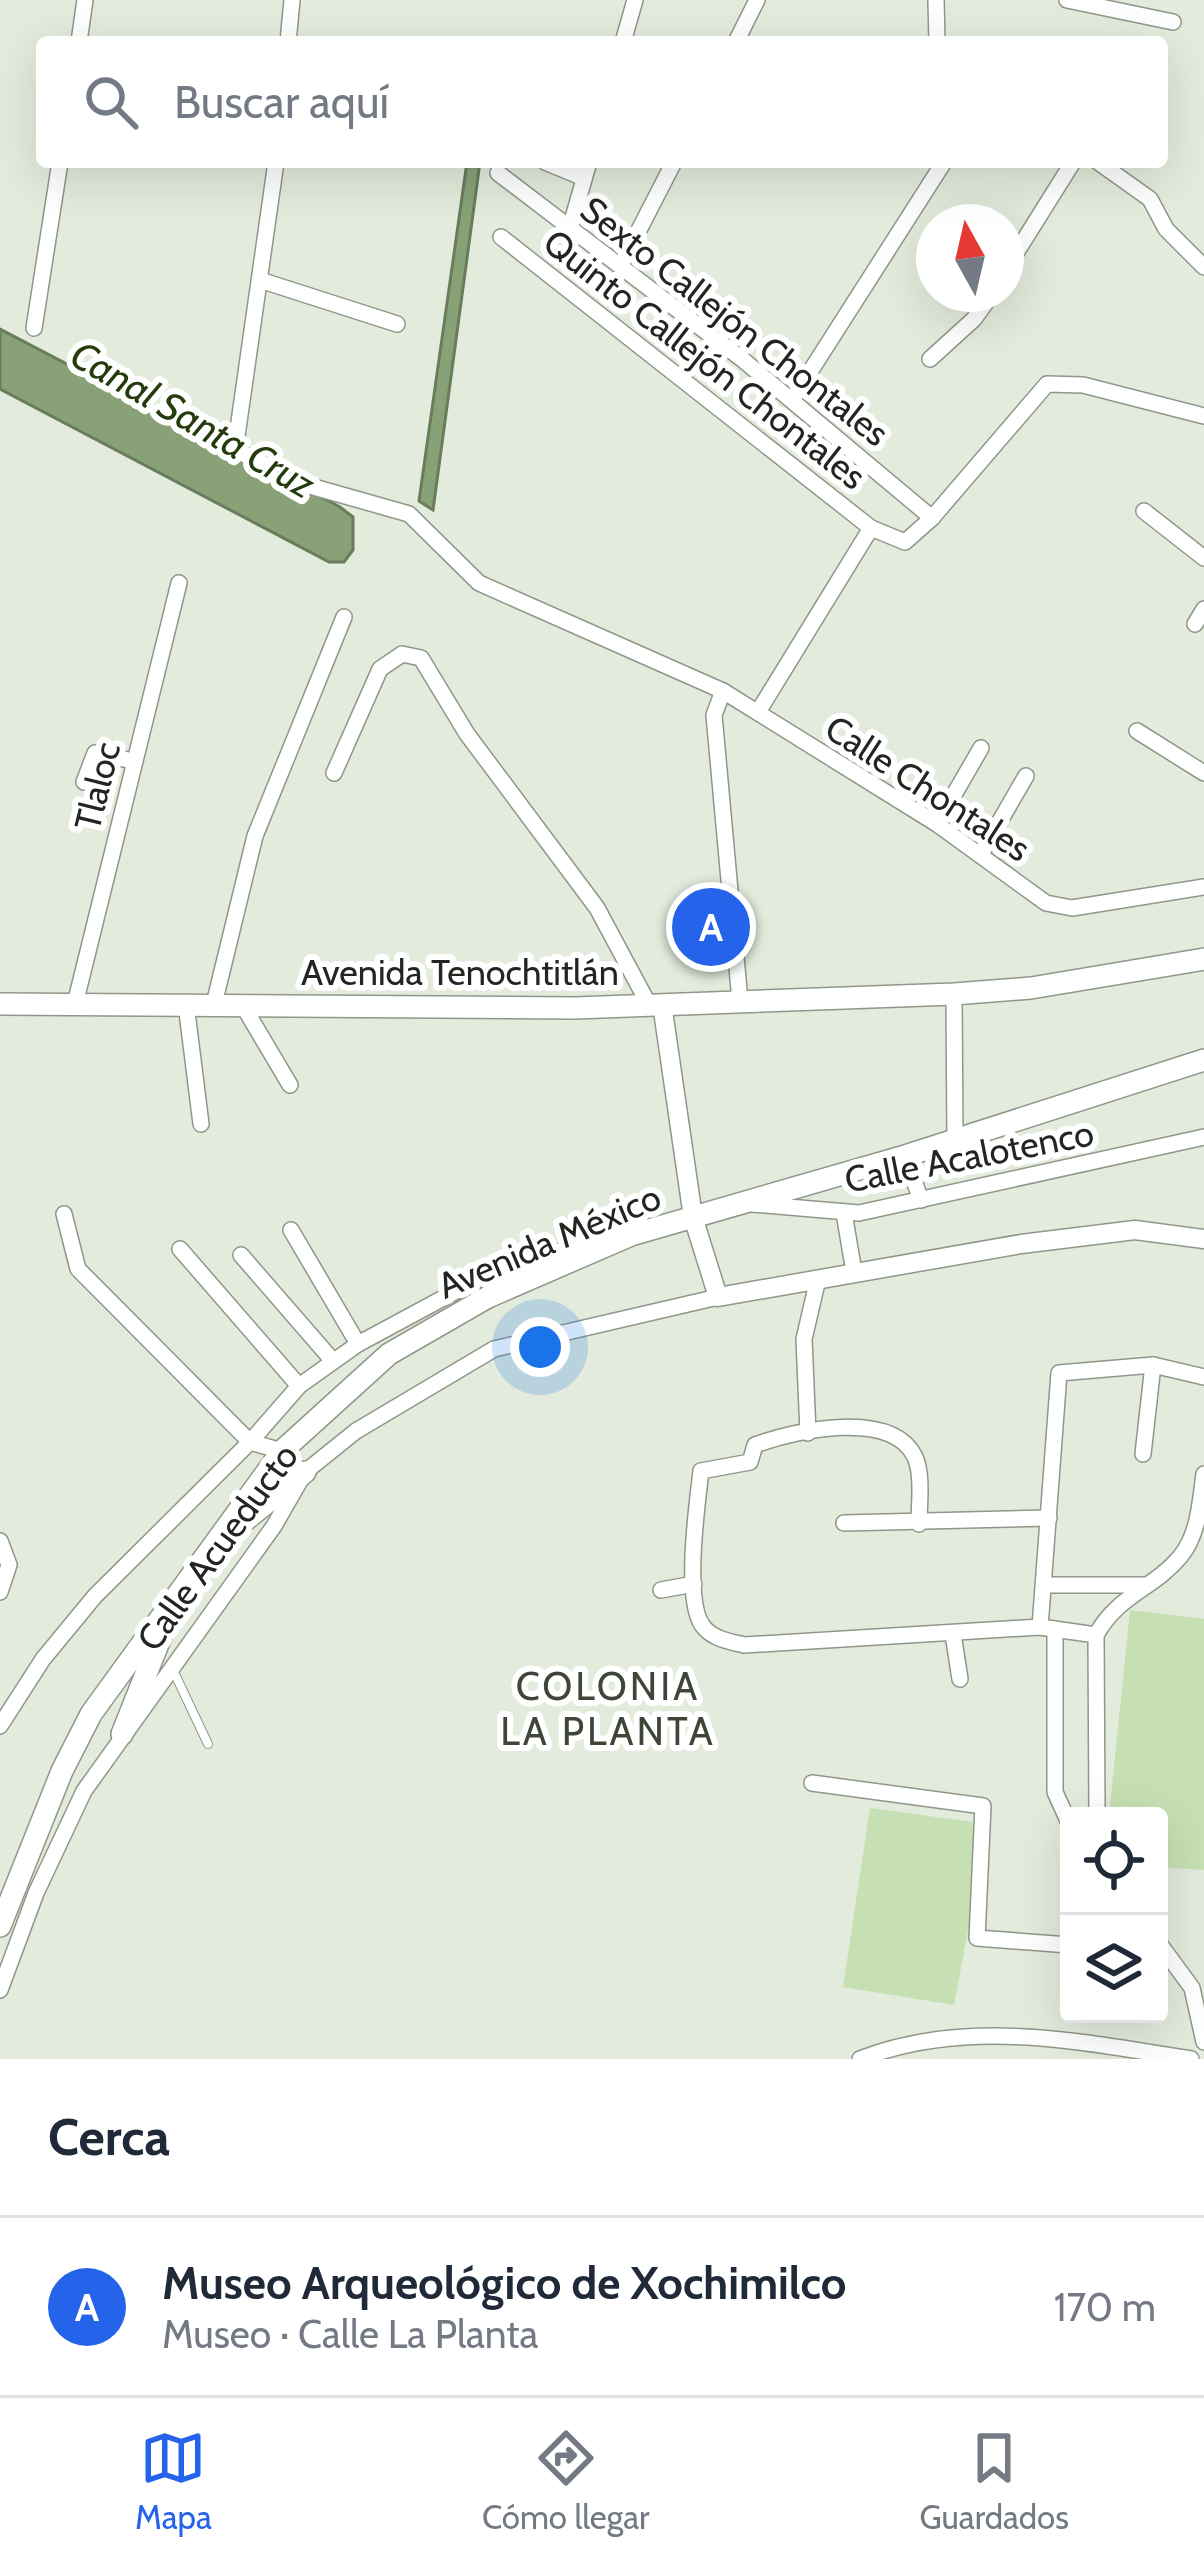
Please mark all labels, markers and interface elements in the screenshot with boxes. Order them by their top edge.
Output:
search box [36,36,1168,168]
icon: search [78,69,144,135]
text: Buscar aquí [174,75,389,129]
street label: Sexto Callejón Chontales [572,187,898,455]
north arrow [916,204,1024,312]
street label: Quinto Callejón Chontales [535,220,875,498]
water label: Canal Santa Cruz [62,330,325,509]
street label: Calle Chontales [817,706,1039,870]
street label: Tlaloc [65,737,129,835]
pin: A [672,882,750,972]
street label: Avenida Tenochtitlán [301,950,619,994]
street label: Calle Acalotenco [841,1110,1097,1202]
street label: Avenida México [431,1174,667,1308]
your location [510,1317,570,1377]
street label: Calle Acueducto [127,1435,307,1659]
district label: COLONIA LA PLANTA [500,1662,716,1755]
map controls [1060,1807,1168,2023]
button: locate [1060,1807,1168,1915]
button: layers [1060,1915,1168,2023]
text: Cerca [48,2106,170,2168]
text: Museo Arqueológico de Xochimilco [162,2256,846,2310]
text: A [75,2283,99,2331]
text: 170 m [1054,2283,1156,2331]
text: Museo · Calle La Planta [162,2310,538,2358]
tab: Mapa [135,2425,212,2537]
tab: Cómo llegar [482,2425,649,2537]
tab: Guardados [920,2425,1069,2537]

